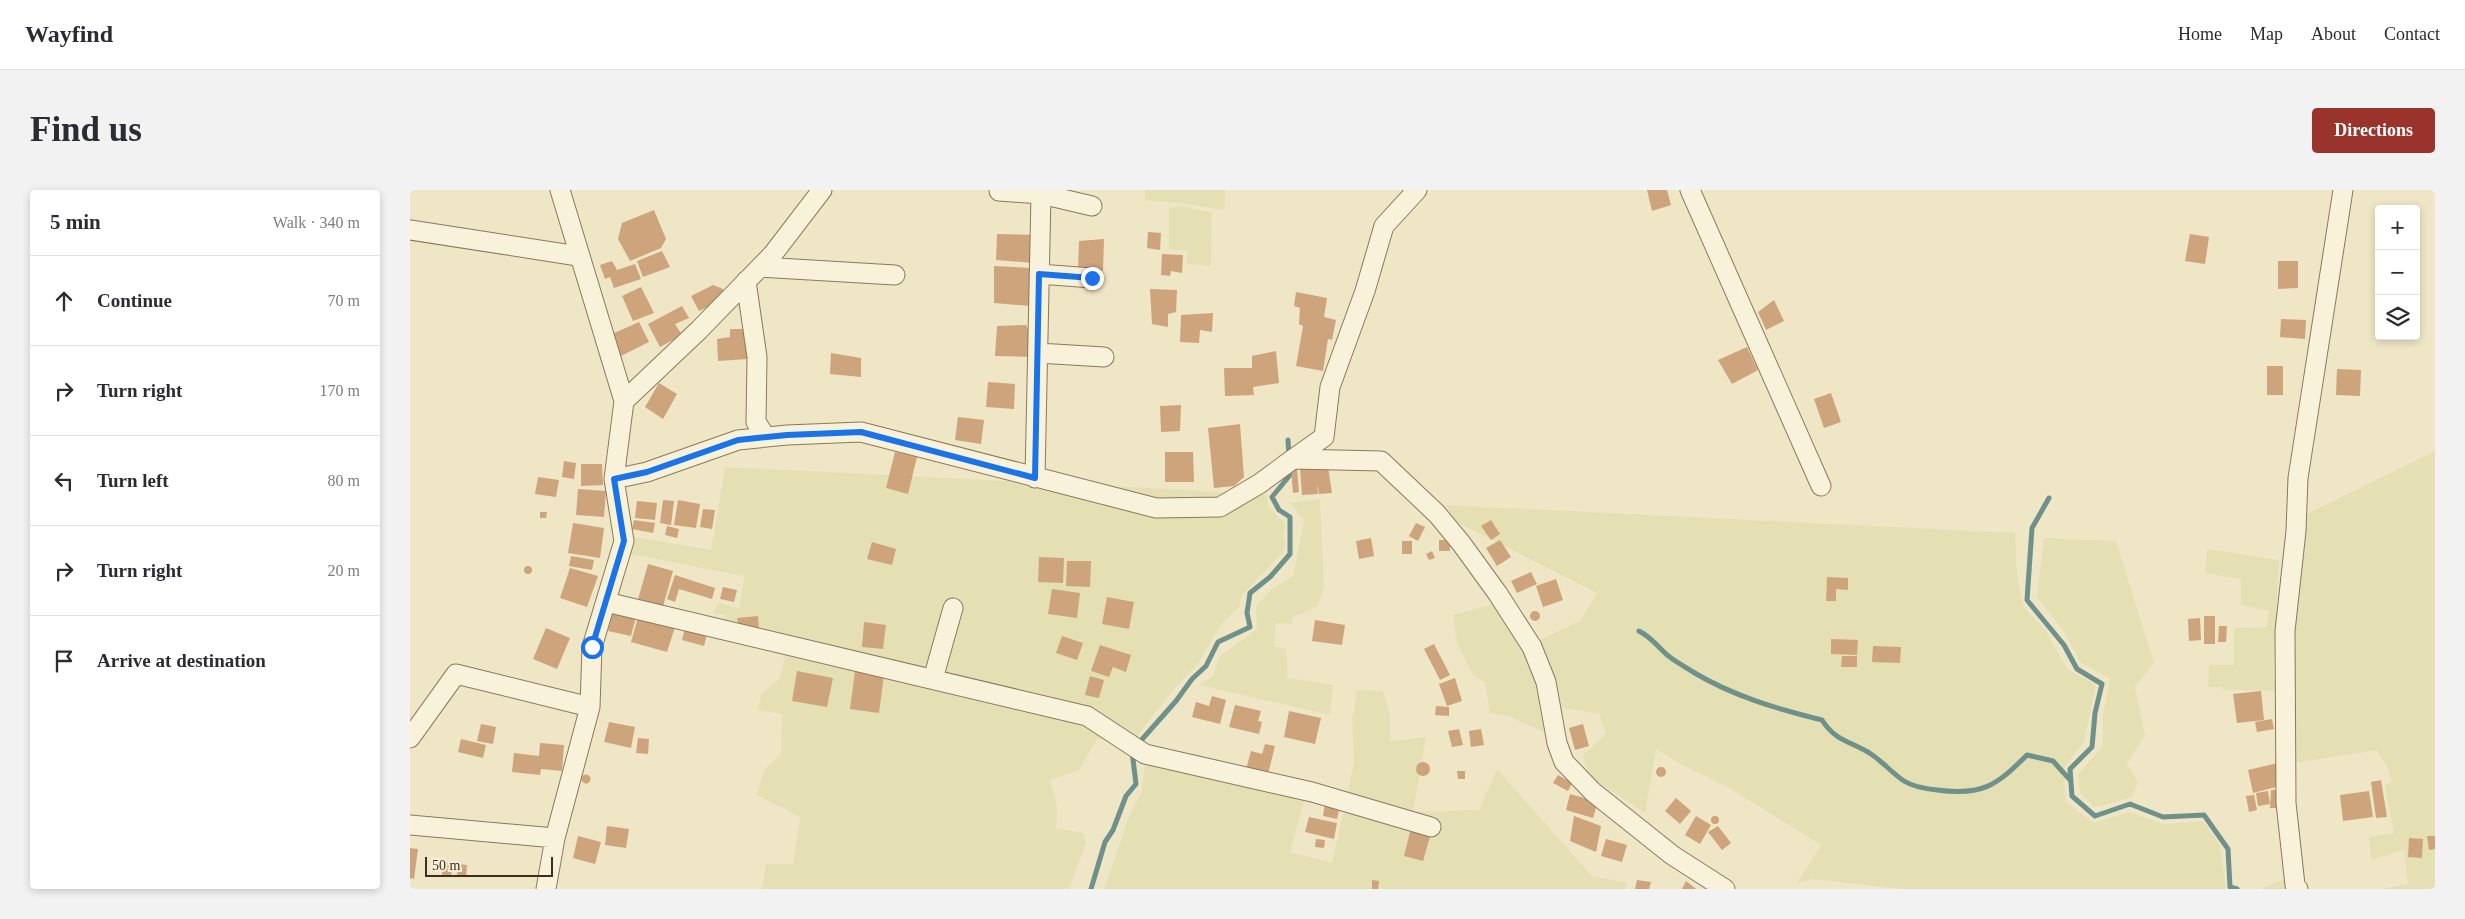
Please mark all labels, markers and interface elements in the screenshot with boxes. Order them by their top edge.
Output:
text: Wayfind [25,21,113,47]
text: Home [2178,24,2222,44]
text: Map [2250,24,2283,44]
text: About [2311,24,2356,44]
text: Contact [2384,24,2440,44]
button: Directions [2312,108,2435,153]
text: Find us [30,110,142,149]
map controls [2375,205,2420,340]
button: + [2375,205,2420,250]
text: 5 min [50,210,101,234]
text: Walk · 340 m [273,214,360,231]
button: − [2375,250,2420,295]
route end [1081,267,1104,290]
icon: ahead [50,287,78,315]
text: Continue [97,290,172,311]
text: 70 m [328,292,360,309]
button: layers [2375,295,2420,340]
icon: right [50,377,78,405]
text: Turn right [97,380,182,401]
text: 170 m [320,382,360,399]
icon: left [50,467,78,495]
text: Turn left [97,470,169,491]
text: 80 m [328,472,360,489]
icon: right [50,557,78,585]
text: Turn right [97,560,182,581]
text: 20 m [328,562,360,579]
route start [581,636,604,659]
icon: arrive [50,647,78,675]
text: Arrive at destination [97,650,266,671]
scale bar [425,854,552,877]
text: 50 m [432,858,460,873]

